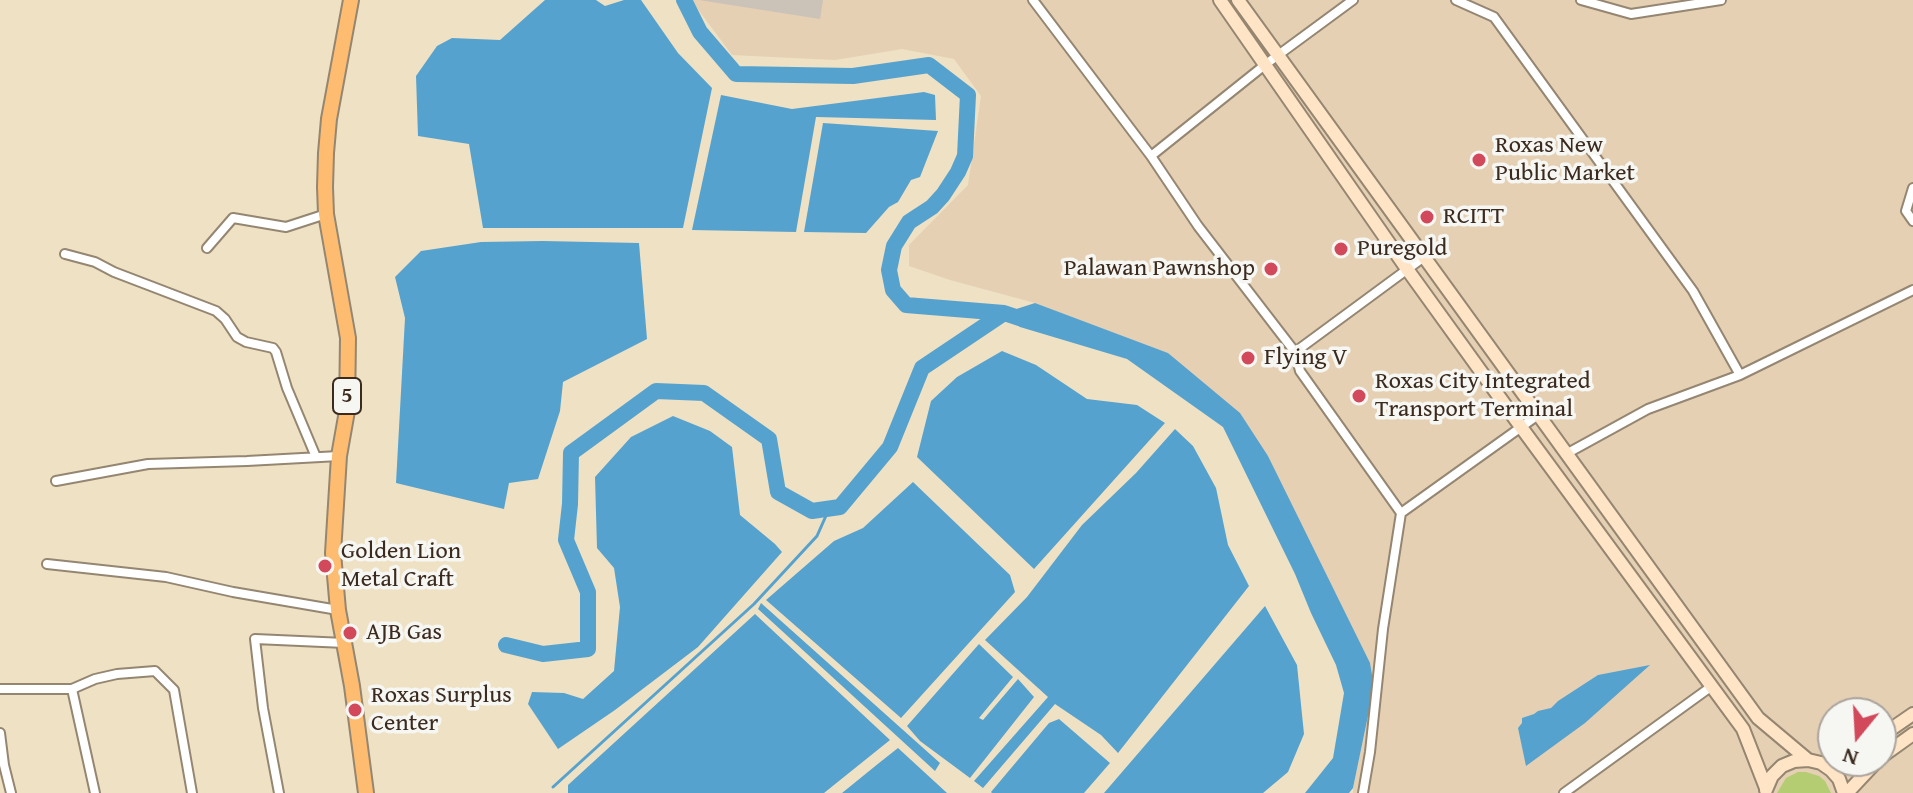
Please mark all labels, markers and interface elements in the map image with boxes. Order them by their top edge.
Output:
place label: Roxas New Public Market [1495,132,1635,188]
marker: Roxas New Public Market [1470,151,1488,169]
place label: RCITT [1443,203,1504,231]
marker: RCITT [1418,208,1436,226]
place label: Puregold [1357,235,1447,263]
marker: Puregold [1332,240,1350,258]
place label: Palawan Pawnshop [1064,255,1255,283]
marker: Palawan Pawnshop [1262,260,1280,278]
place label: Flying V [1264,344,1348,372]
marker: Flying V [1239,349,1257,367]
place label: Roxas City Integrated Transport Terminal [1375,368,1591,424]
road number: 5 [333,378,361,414]
marker: Roxas City Integrated Transport Terminal [1350,387,1368,405]
place label: Golden Lion Metal Craft [341,538,461,594]
marker: Golden Lion Metal Craft [316,557,334,575]
place label: AJB Gas [366,619,442,647]
marker: AJB Gas [341,624,359,642]
place label: Roxas Surplus Center [371,682,512,738]
north arrow [1817,697,1897,777]
marker: Roxas Surplus Center [346,701,364,719]
text: N [1838,740,1862,775]

